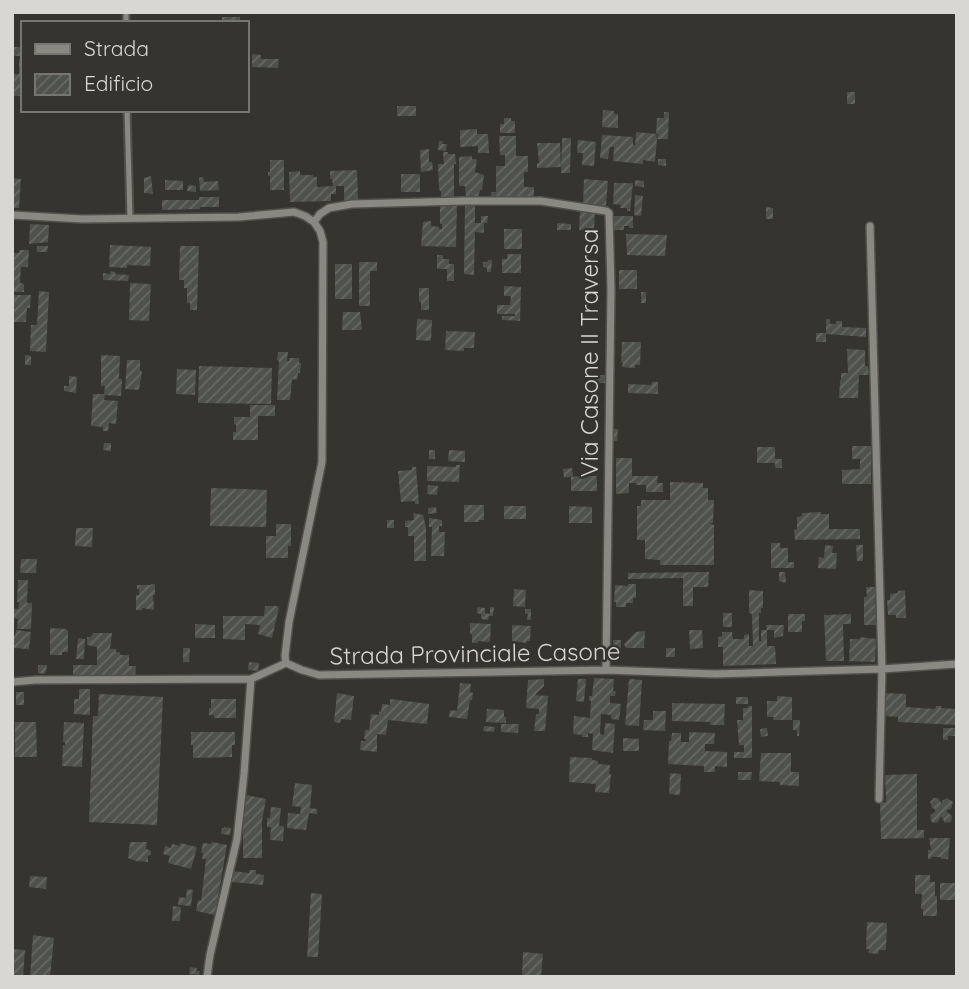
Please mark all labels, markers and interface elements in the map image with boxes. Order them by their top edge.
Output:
legend [21,21,248,112]
text: Strada [84,35,149,61]
text: Edificio [84,70,153,96]
street label: Via Casone II Traversa [574,229,604,477]
street label: Strada Provinciale Casone [329,635,621,671]

